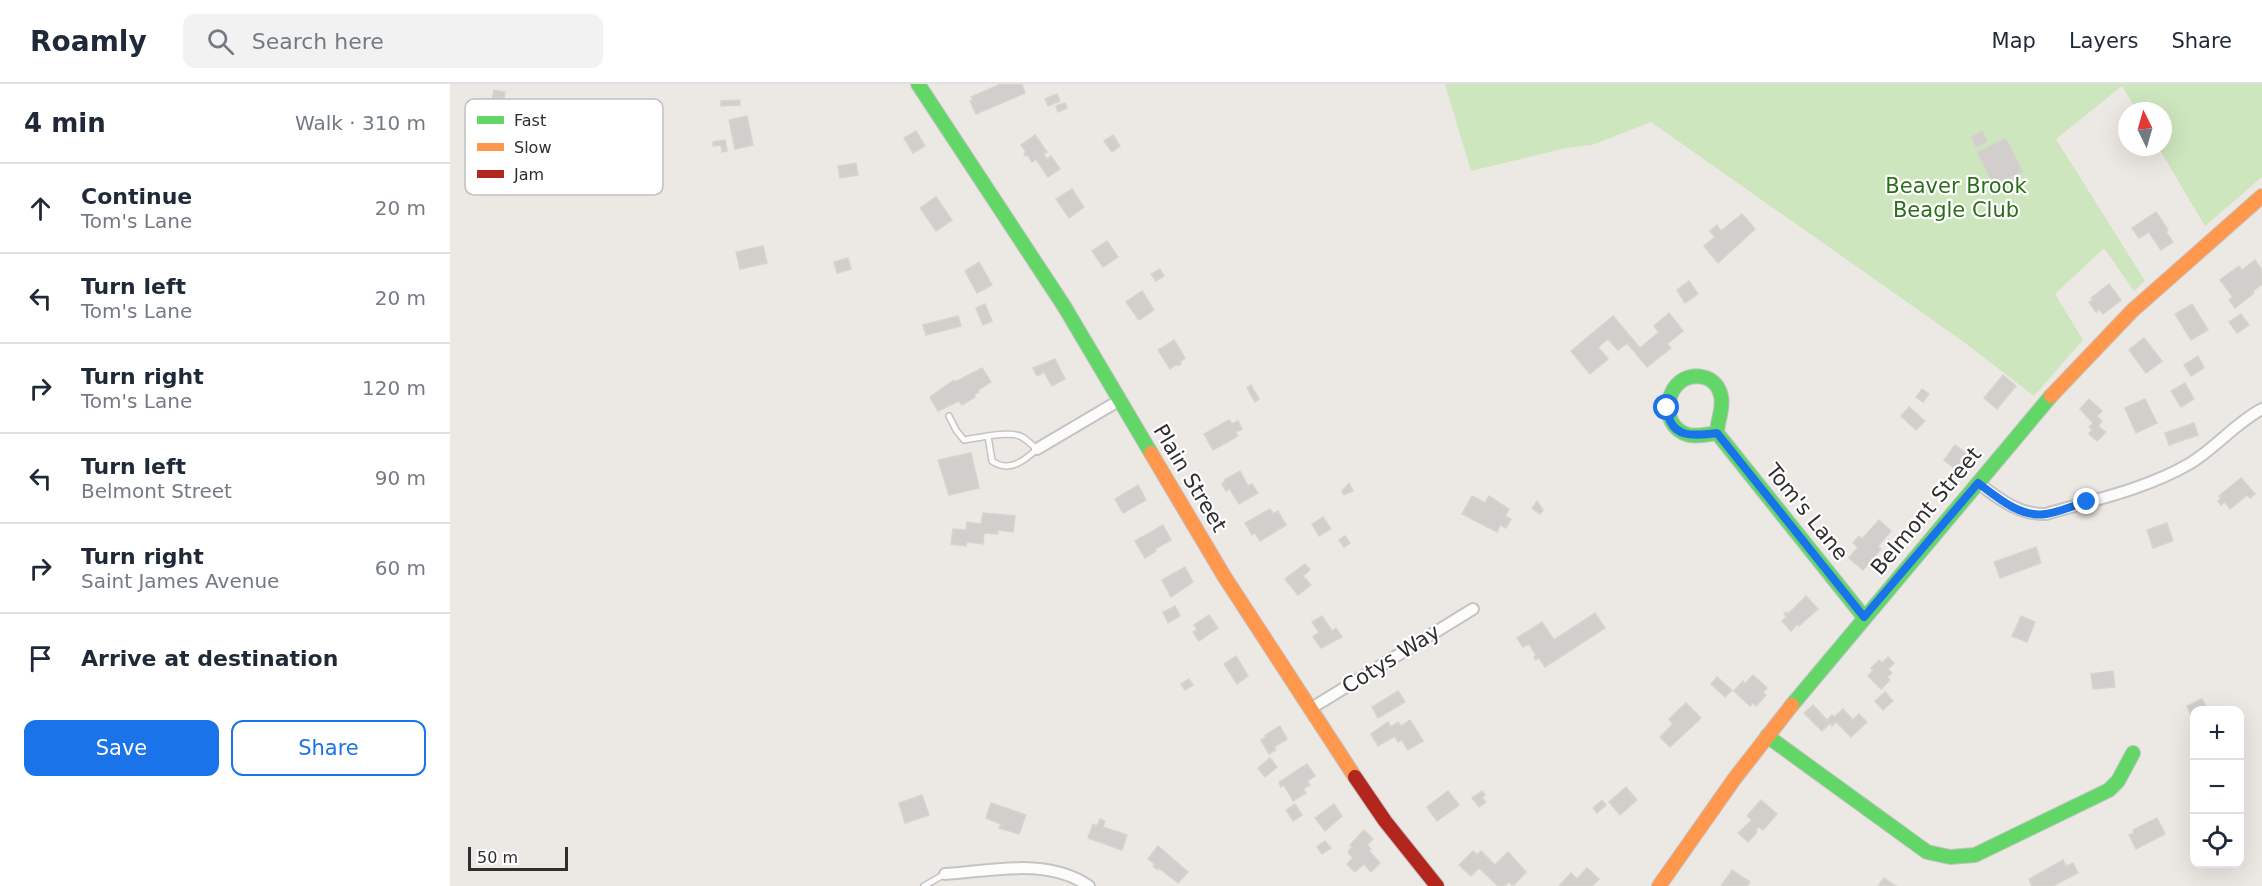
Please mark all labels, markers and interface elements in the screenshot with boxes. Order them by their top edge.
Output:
search box [183,14,603,68]
text: Roamly [30,25,147,58]
icon: search [204,25,237,58]
text: Search here [252,29,384,54]
text: Map [1992,29,2036,53]
text: Layers [2069,29,2138,53]
text: Share [2171,29,2232,53]
legend [465,99,663,195]
north arrow [2118,102,2172,156]
text: 4 min [24,108,106,138]
text: Walk · 310 m [295,111,426,135]
text: Fast [514,111,546,130]
text: Slow [514,138,551,157]
text: Jam [513,165,544,184]
park label: Beaver Brook Beagle Club [1885,174,2027,222]
text: Continue [81,184,192,209]
icon: ahead [24,192,57,225]
text: 20 m [375,196,426,220]
text: Tom's Lane [81,209,192,233]
text: Turn left [81,274,186,299]
icon: left [24,282,57,315]
text: 20 m [375,286,426,310]
text: Tom's Lane [81,299,192,323]
text: Turn right [81,364,204,389]
icon: right [24,372,57,405]
text: 120 m [362,376,426,400]
text: Tom's Lane [81,389,192,413]
route start [1653,394,1679,420]
street label: Plain Street [1149,420,1231,536]
street label: Belmont Street [1866,443,1986,579]
text: Turn left [81,454,186,479]
street label: Tom's Lane [1760,458,1853,565]
icon: left [24,462,57,495]
text: 90 m [375,466,426,490]
text: Belmont Street [81,479,232,503]
route end [2073,488,2099,514]
text: Turn right [81,544,204,569]
icon: right [24,552,57,585]
text: 60 m [375,556,426,580]
text: Saint James Avenue [81,569,279,593]
street label: Cotys Way [1338,620,1444,698]
icon: arrive [24,642,57,675]
text: Arrive at destination [81,646,338,671]
map controls [2190,706,2244,868]
button: + [2190,706,2244,760]
button: Save [24,720,219,776]
button: Share [231,720,426,776]
button: − [2190,760,2244,814]
button: locate [2190,814,2244,868]
scale bar [468,844,568,872]
text: 50 m [477,848,518,867]

